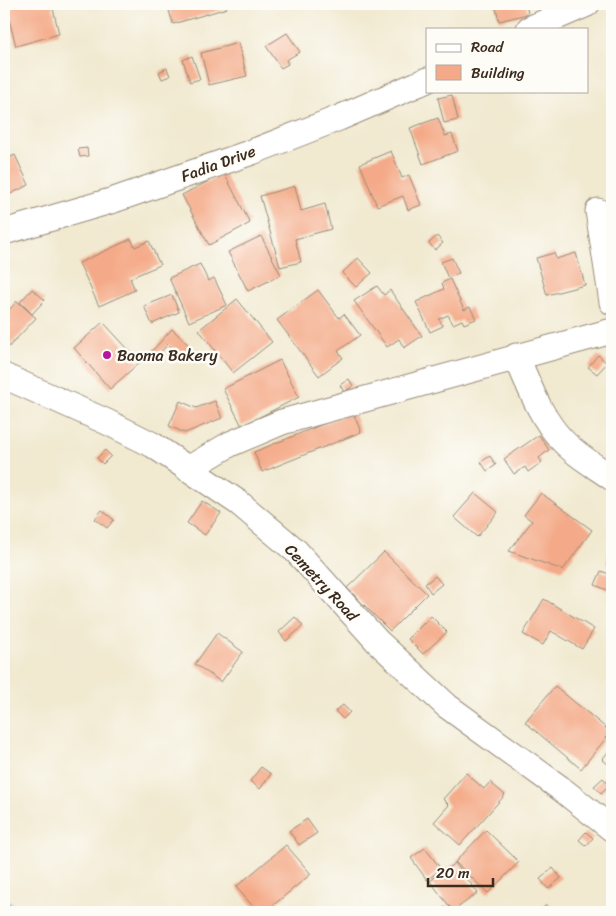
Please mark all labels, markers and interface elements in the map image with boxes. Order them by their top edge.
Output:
legend [426,28,588,92]
text: Road [471,34,504,60]
text: Building [471,60,525,86]
street label: Fadia Drive [177,137,260,190]
place label: Baoma Bakery [117,341,218,370]
marker: Baoma Bakery [101,349,113,361]
street label: Cemetry Road [277,536,367,630]
scale bar [428,856,494,888]
text: 20 m [436,860,470,886]

